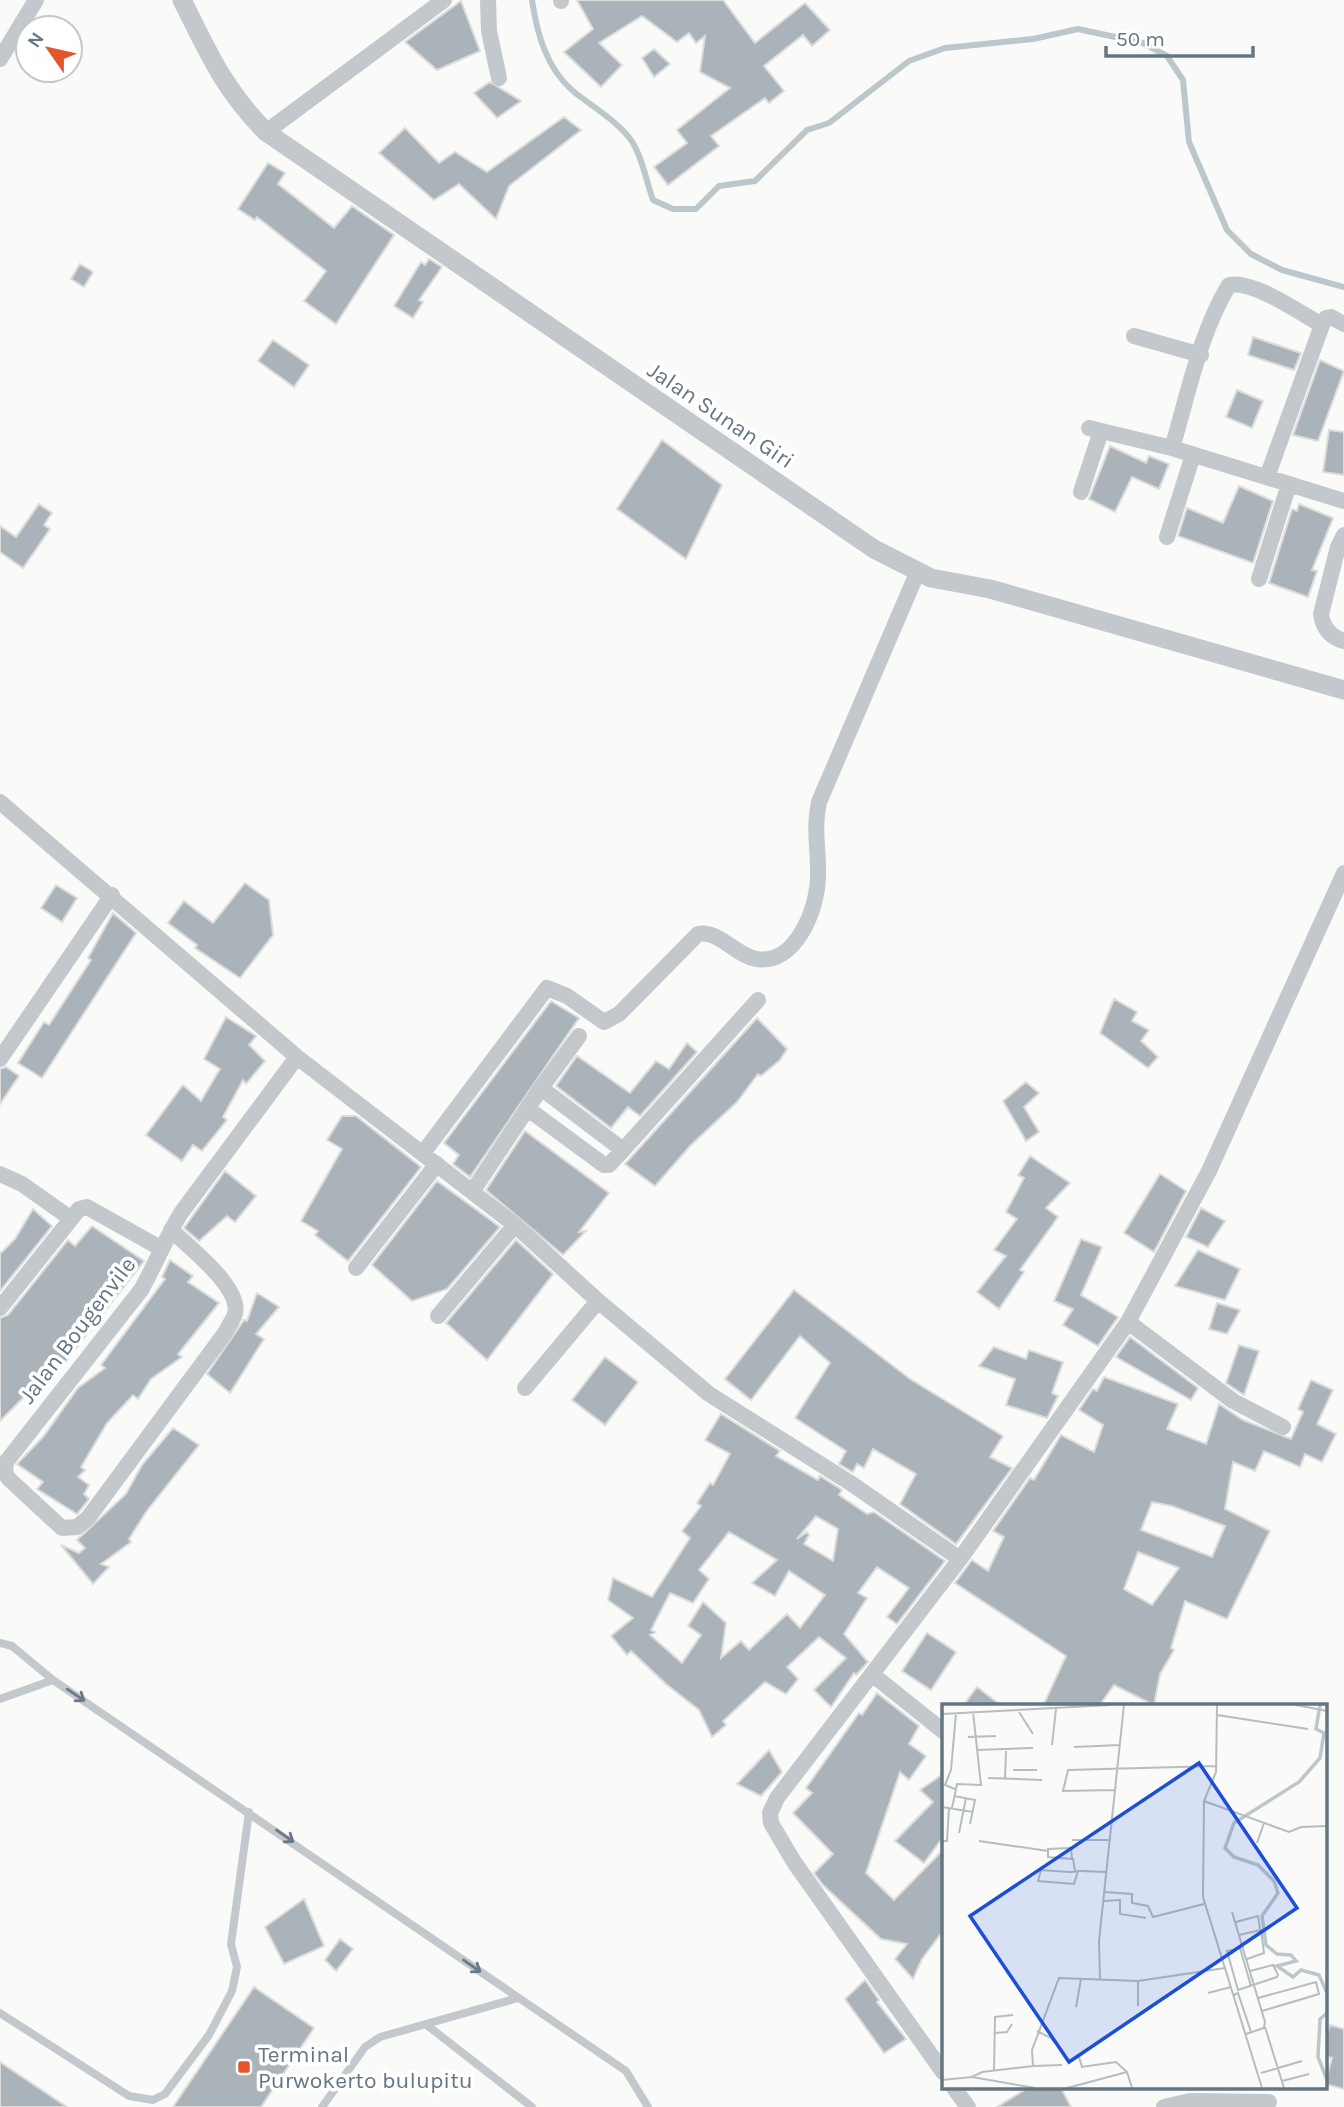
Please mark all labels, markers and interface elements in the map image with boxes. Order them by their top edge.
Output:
north arrow [14,14,84,84]
scale bar [1106,14,1253,58]
text: 50 m [1116,27,1165,51]
text: N [23,28,49,52]
street label: Jalan Sunan Giri [642,356,799,474]
street label: Jalan Bougenvile [14,1252,141,1409]
one-way arrow [66,1688,85,1702]
inset map [942,1704,1326,2090]
one-way arrow [274,1829,294,1843]
one-way arrow [462,1959,481,1973]
place label: Terminal Purwokerto bulupitu [258,2041,473,2094]
marker: Terminal Purwokerto bulupitu [236,2059,252,2075]

